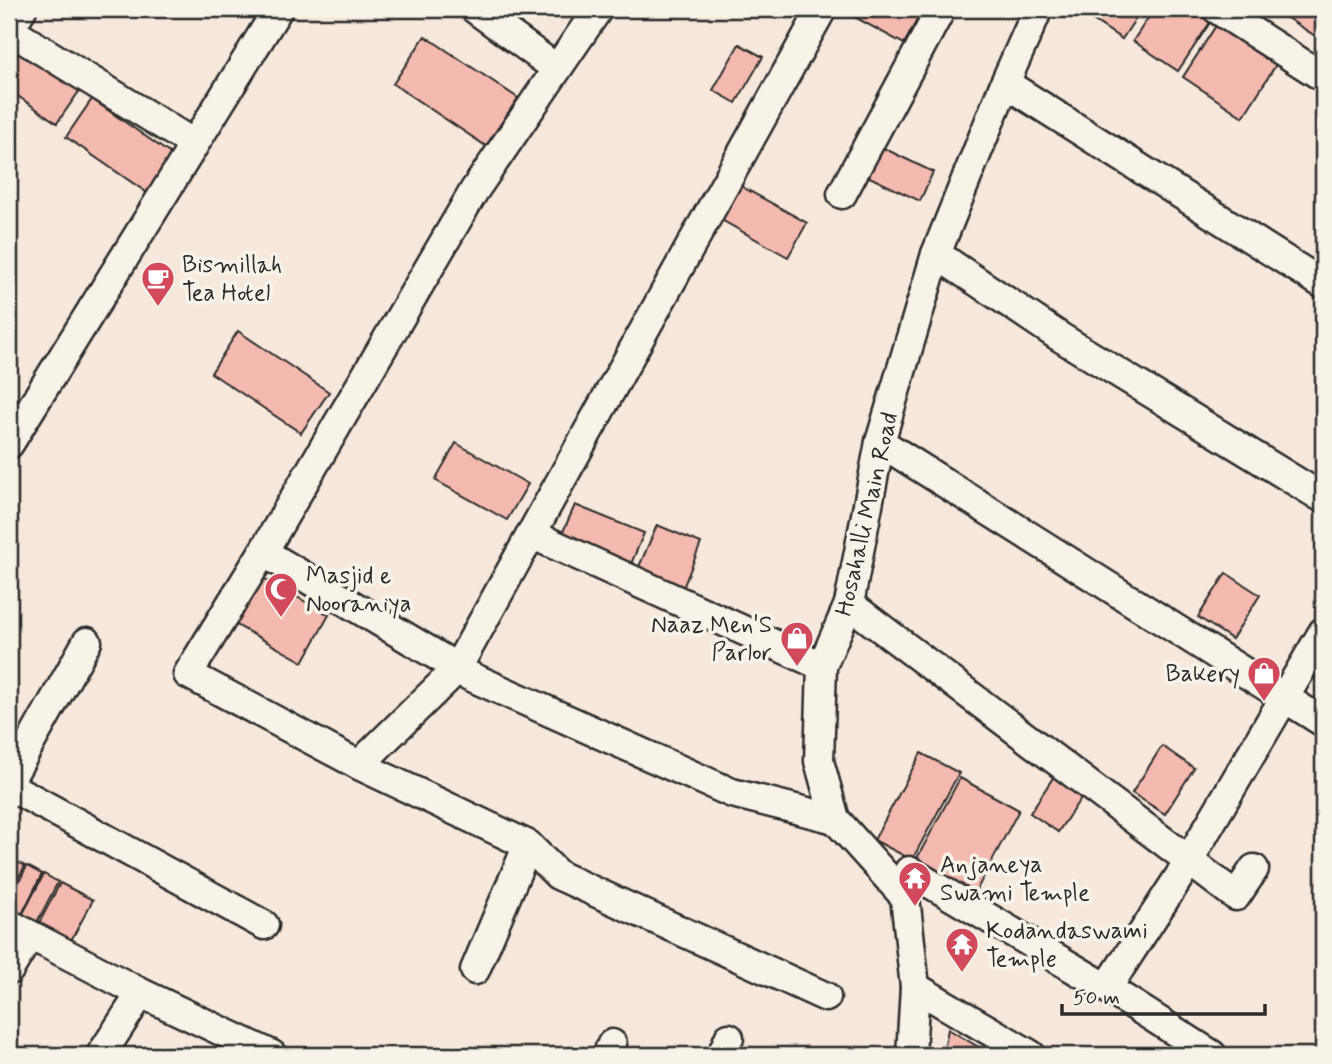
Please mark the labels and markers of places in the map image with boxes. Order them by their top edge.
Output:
place label: Bismillah Tea Hotel [182,250,282,309]
cafe icon: Bismillah Tea Hotel [139,259,177,308]
place label: Masjid e Nooraniya [306,561,411,620]
mosque icon: Masjid e Nooraniya [262,570,300,619]
place label: Naaz Men'S Parlor [651,610,772,669]
shop icon: Naaz Men'S Parlor [778,619,816,668]
shop icon: Bakery [1245,654,1283,703]
place label: Bakery [1166,659,1240,690]
place label: Anjaneya Swami Temple [940,850,1090,909]
temple icon: Anjaneya Swami Temple [896,859,934,908]
place label: Kodandaswami Temple [986,916,1148,975]
temple icon: Kodandaswami Temple [943,925,981,974]

